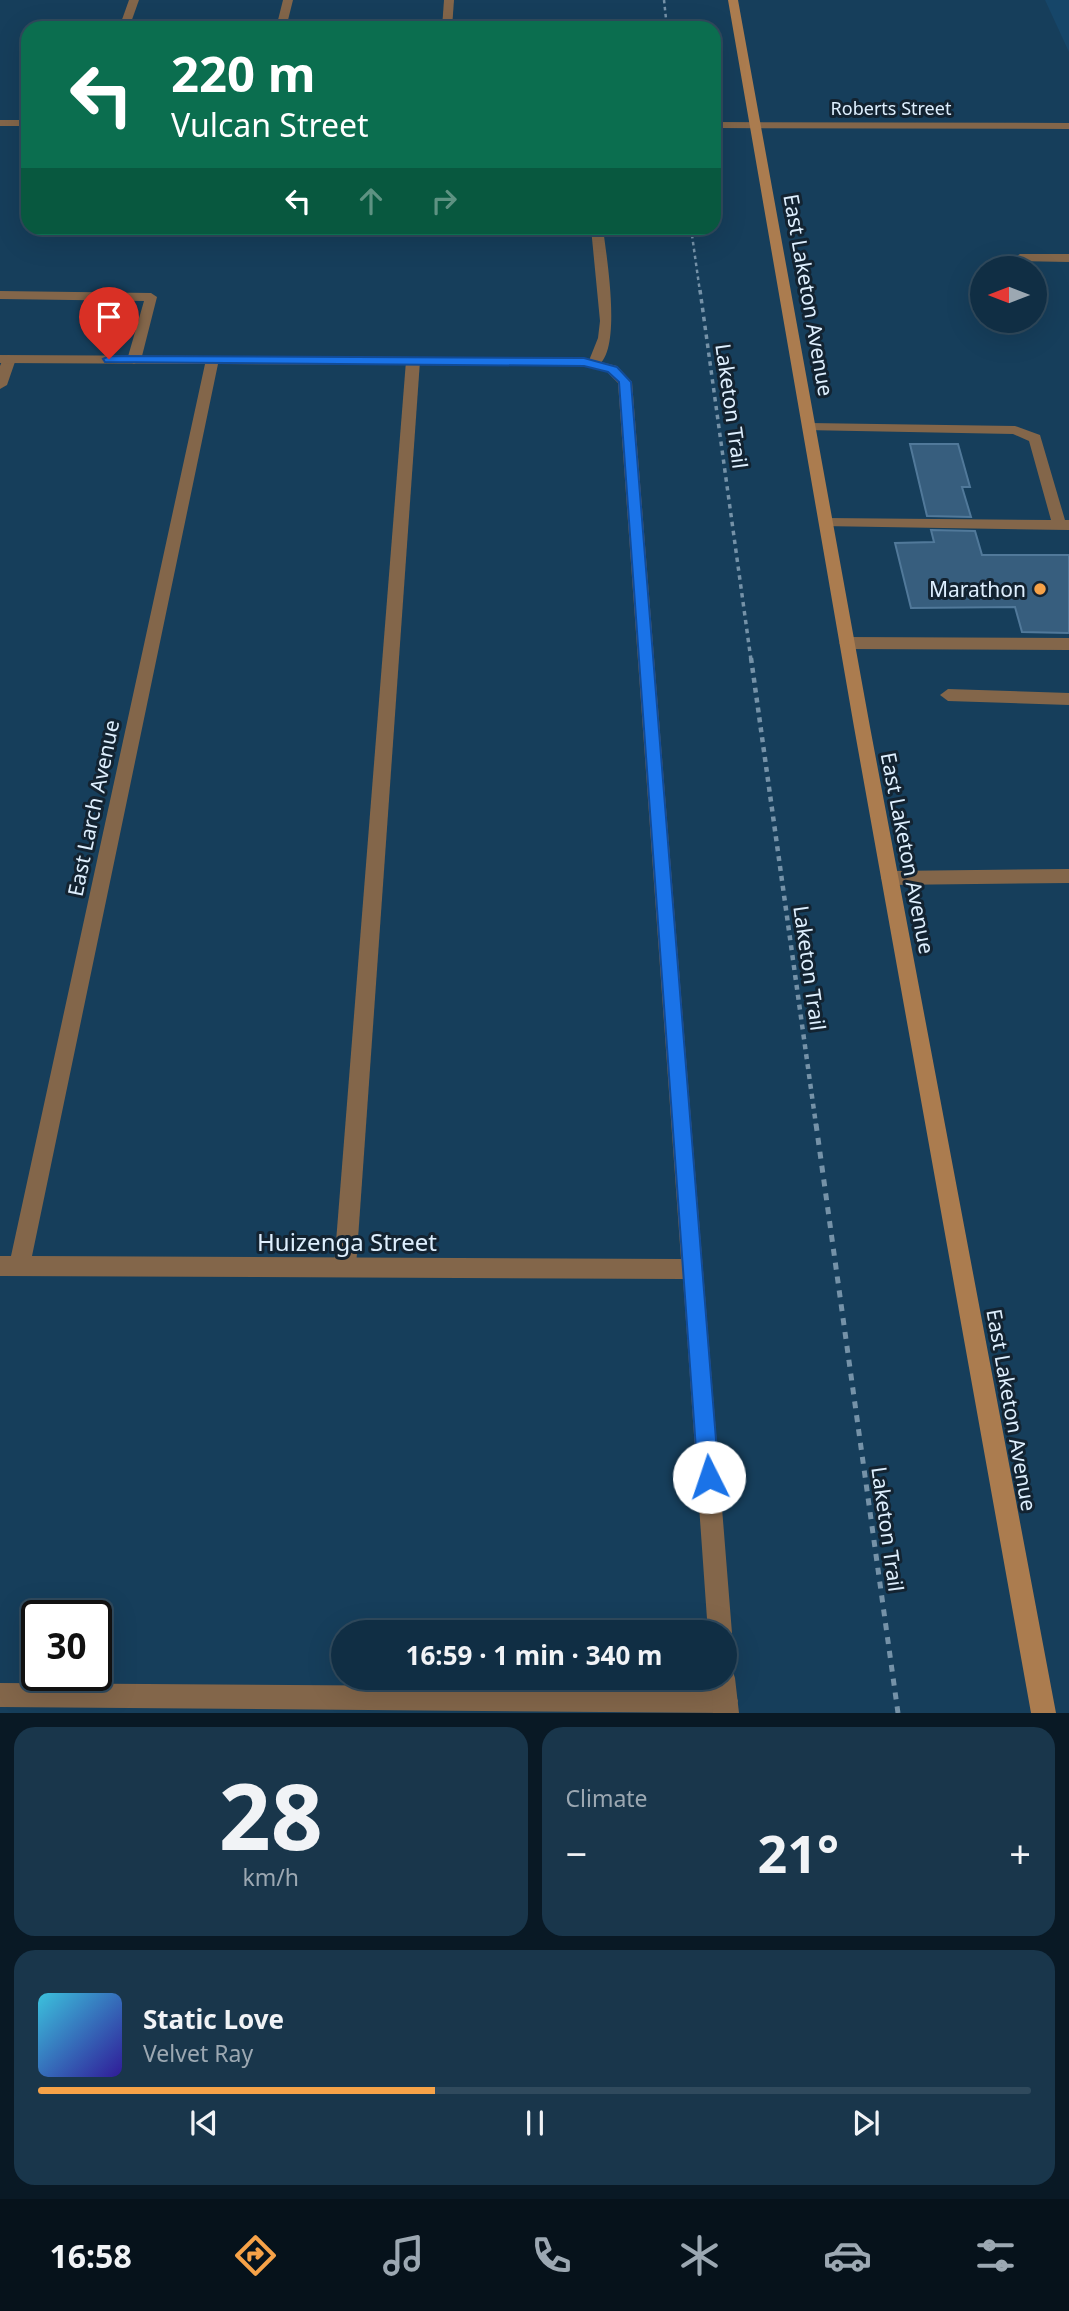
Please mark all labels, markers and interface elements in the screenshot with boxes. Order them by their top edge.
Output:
text: 220 m [171,40,316,106]
icon: left [56,49,147,140]
street label: Roberts Street [831,96,952,120]
text: Vulcan Street [171,103,369,146]
icon: left [279,182,317,220]
icon: ahead [352,182,390,220]
icon: right [425,182,463,220]
street label: East Laketon Avenue [777,192,841,398]
north arrow [970,256,1046,332]
map controls [970,256,1047,333]
pin [79,287,139,359]
icon: arrive [90,298,128,336]
street label: Laketon Trail [709,342,755,470]
place label: Marathon [929,575,1026,603]
marker: Marathon [1032,581,1048,597]
street label: East Larch Avenue [61,717,125,899]
street label: East Laketon Avenue [875,750,941,956]
street label: Laketon Trail [787,904,833,1032]
street label: Huizenga Street [257,1225,437,1258]
street label: East Laketon Avenue [980,1307,1044,1513]
position arrow [672,1440,746,1514]
street label: Laketon Trail [865,1465,911,1593]
speed limit sign: 30 [21,1600,112,1691]
text: 16:59 · 1 min · 340 m [406,1637,662,1673]
text: 28 [219,1753,323,1877]
text: Climate [566,1782,648,1814]
text: 21° [757,1817,839,1888]
text: − [566,1827,587,1879]
text: + [1009,1827,1031,1879]
text: km/h [242,1861,299,1893]
text: Static Love [143,2001,284,2037]
text: Velvet Ray [143,2037,253,2069]
icon: previous [185,2104,223,2142]
icon: pause [516,2104,554,2142]
icon: next [847,2104,885,2142]
icon: directions [231,2231,280,2280]
icon: music [379,2231,428,2280]
icon: phone [527,2231,576,2280]
icon: climate [675,2231,724,2280]
icon: car [823,2231,872,2280]
icon: filters [971,2231,1020,2280]
text: 16:58 [49,2234,132,2277]

